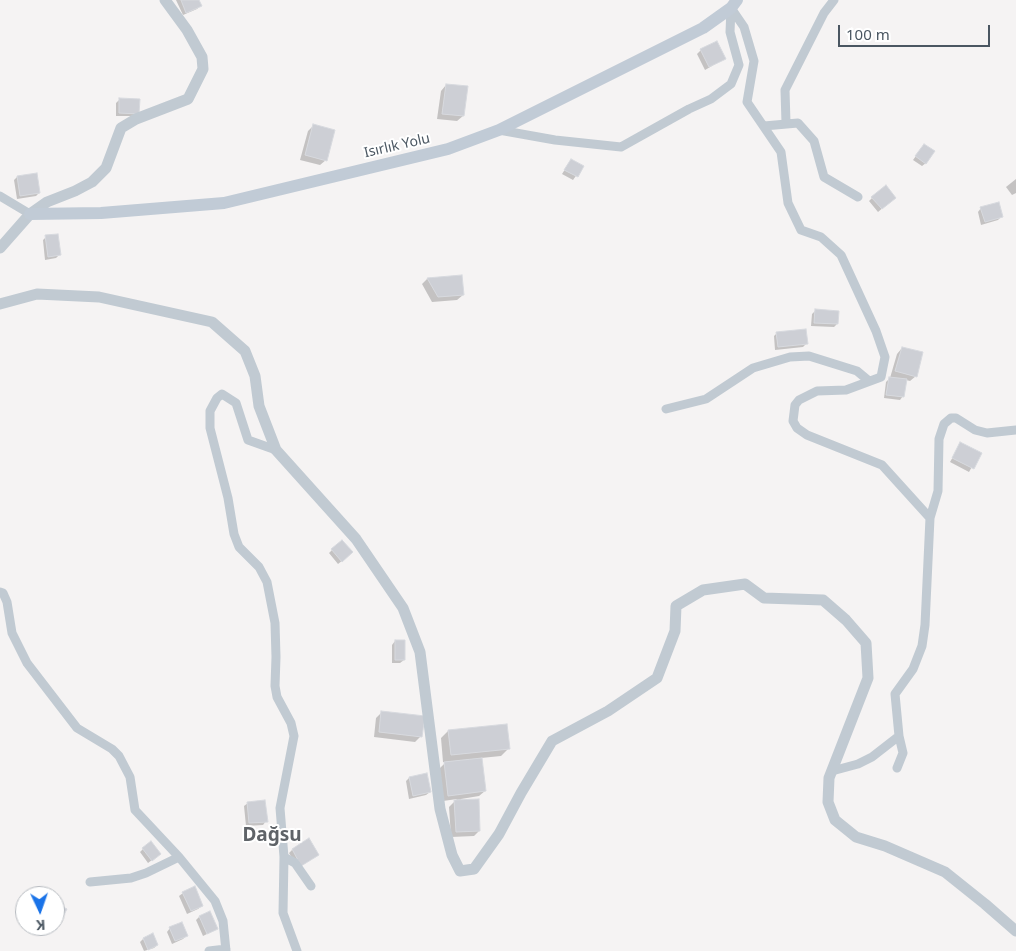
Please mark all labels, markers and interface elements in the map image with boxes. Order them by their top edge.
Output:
scale bar [841,15,994,47]
text: 100 m [846,24,890,44]
street label: Isırlık Yolu [362,130,432,162]
district label: Dağsu [242,825,302,847]
north arrow [15,886,65,936]
text: K [36,916,46,935]

